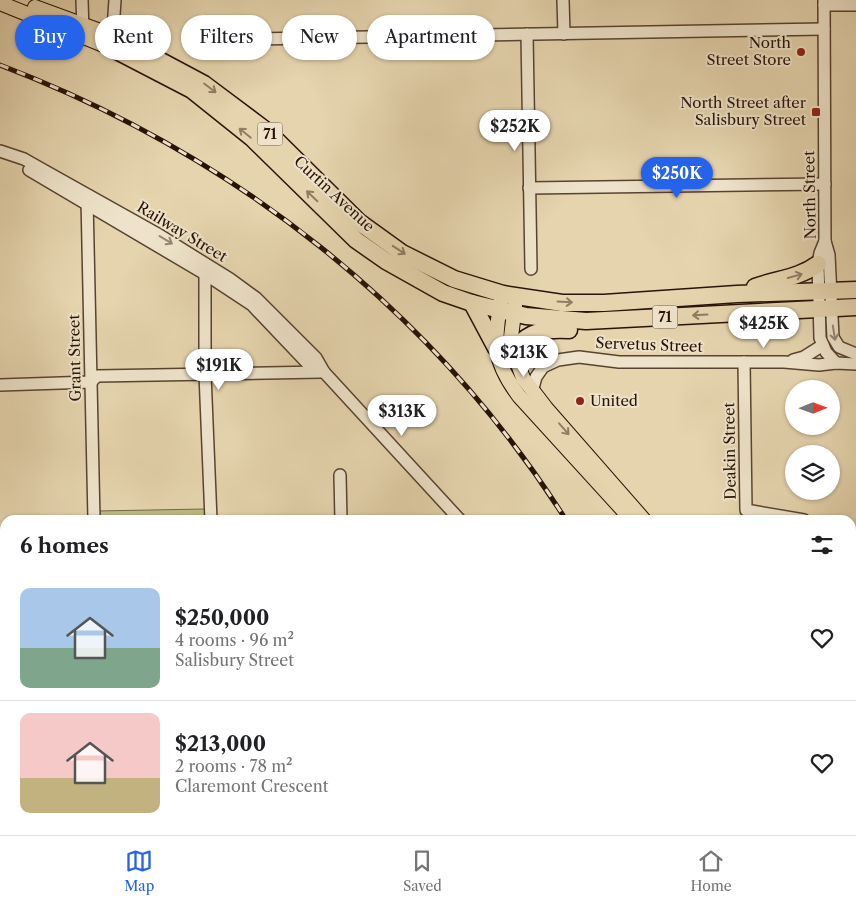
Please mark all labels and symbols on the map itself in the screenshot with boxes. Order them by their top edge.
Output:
place label: North Street Store [706,33,792,69]
marker: North Street Store [795,46,807,58]
one-way arrow [203,83,217,93]
place label: North Street after Salisbury Street [680,93,807,129]
marker: North Street after Salisbury Street [810,106,822,118]
pin: $252K [480,110,550,152]
road number: 71 [258,122,282,146]
one-way arrow [239,128,252,139]
street label: North Street [799,150,820,240]
street label: Curtin Avenue [290,152,379,236]
pin: $250K [642,156,712,199]
one-way arrow [305,190,318,202]
street label: Railway Street [134,197,231,266]
one-way arrow [159,235,173,245]
one-way arrow [391,245,405,255]
one-way arrow [787,271,803,280]
one-way arrow [556,298,572,307]
road number: 71 [652,306,678,328]
pin: $425K [729,306,799,349]
one-way arrow [692,310,708,319]
street label: Grant Street [64,313,85,402]
one-way arrow [830,324,840,340]
street label: Servetus Street [595,333,704,356]
pin: $213K [489,336,559,378]
pin: $191K [184,348,254,391]
north arrow [785,380,840,435]
place label: United [590,391,638,410]
pin: $313K [367,394,437,437]
marker: United [574,395,586,407]
street label: Deakin Street [719,401,740,500]
one-way arrow [558,422,570,435]

